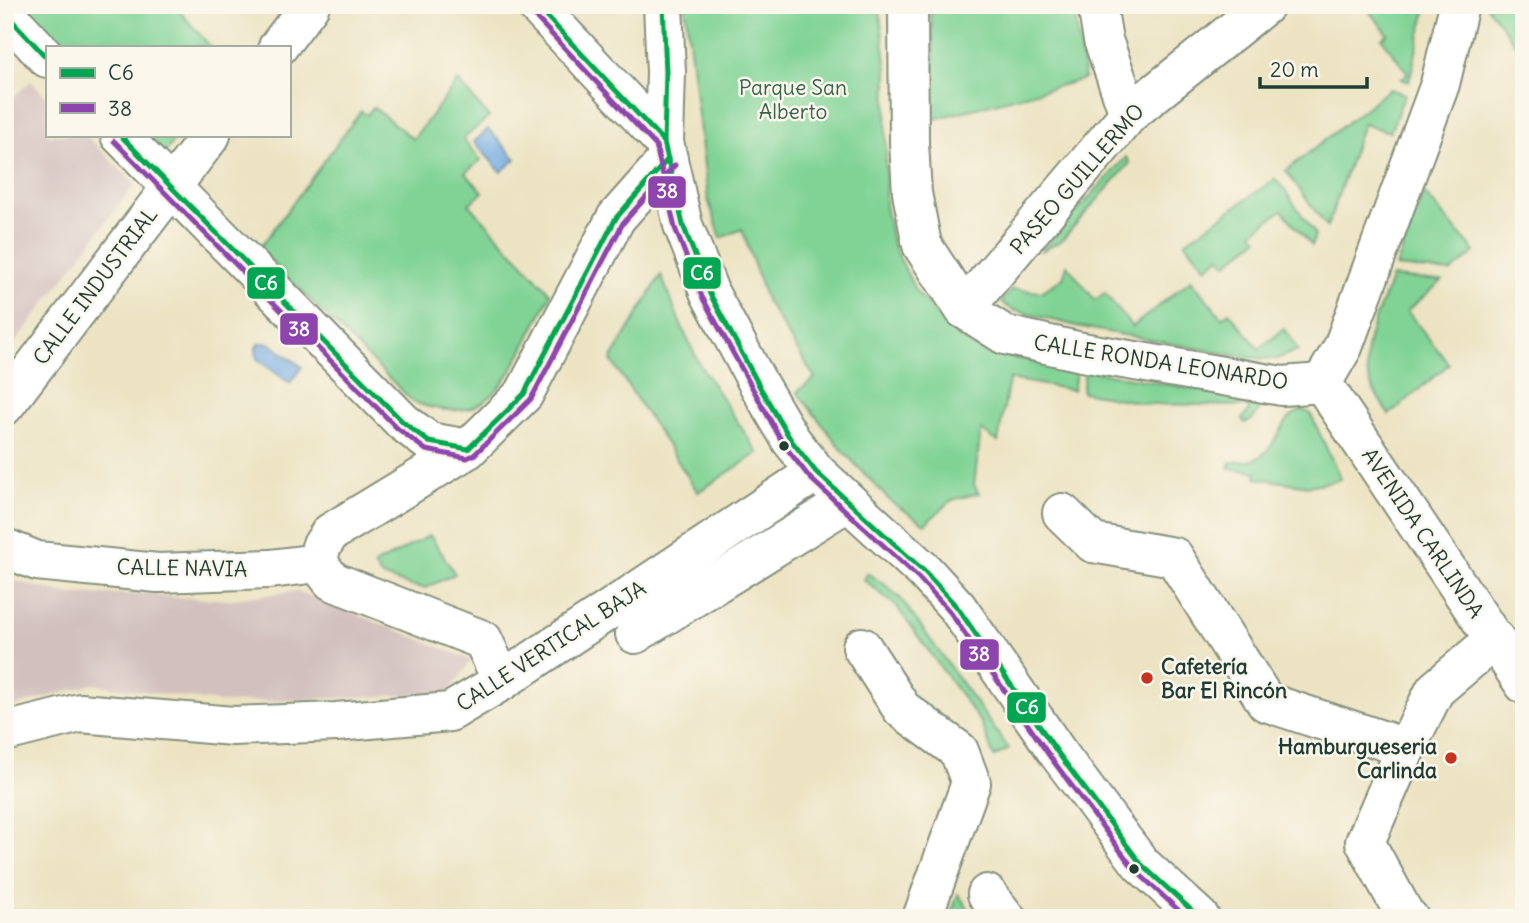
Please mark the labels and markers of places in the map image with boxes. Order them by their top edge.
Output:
unlabelled marker [777,439,791,453]
place label: Cafetería Bar El Rincón [1161,653,1287,704]
marker: Cafetería Bar El Rincón [1139,670,1155,686]
place label: Hamburgueseria Carlinda [1278,733,1437,784]
marker: Hamburgueseria Carlinda [1443,750,1459,766]
unlabelled marker [1127,862,1141,876]

